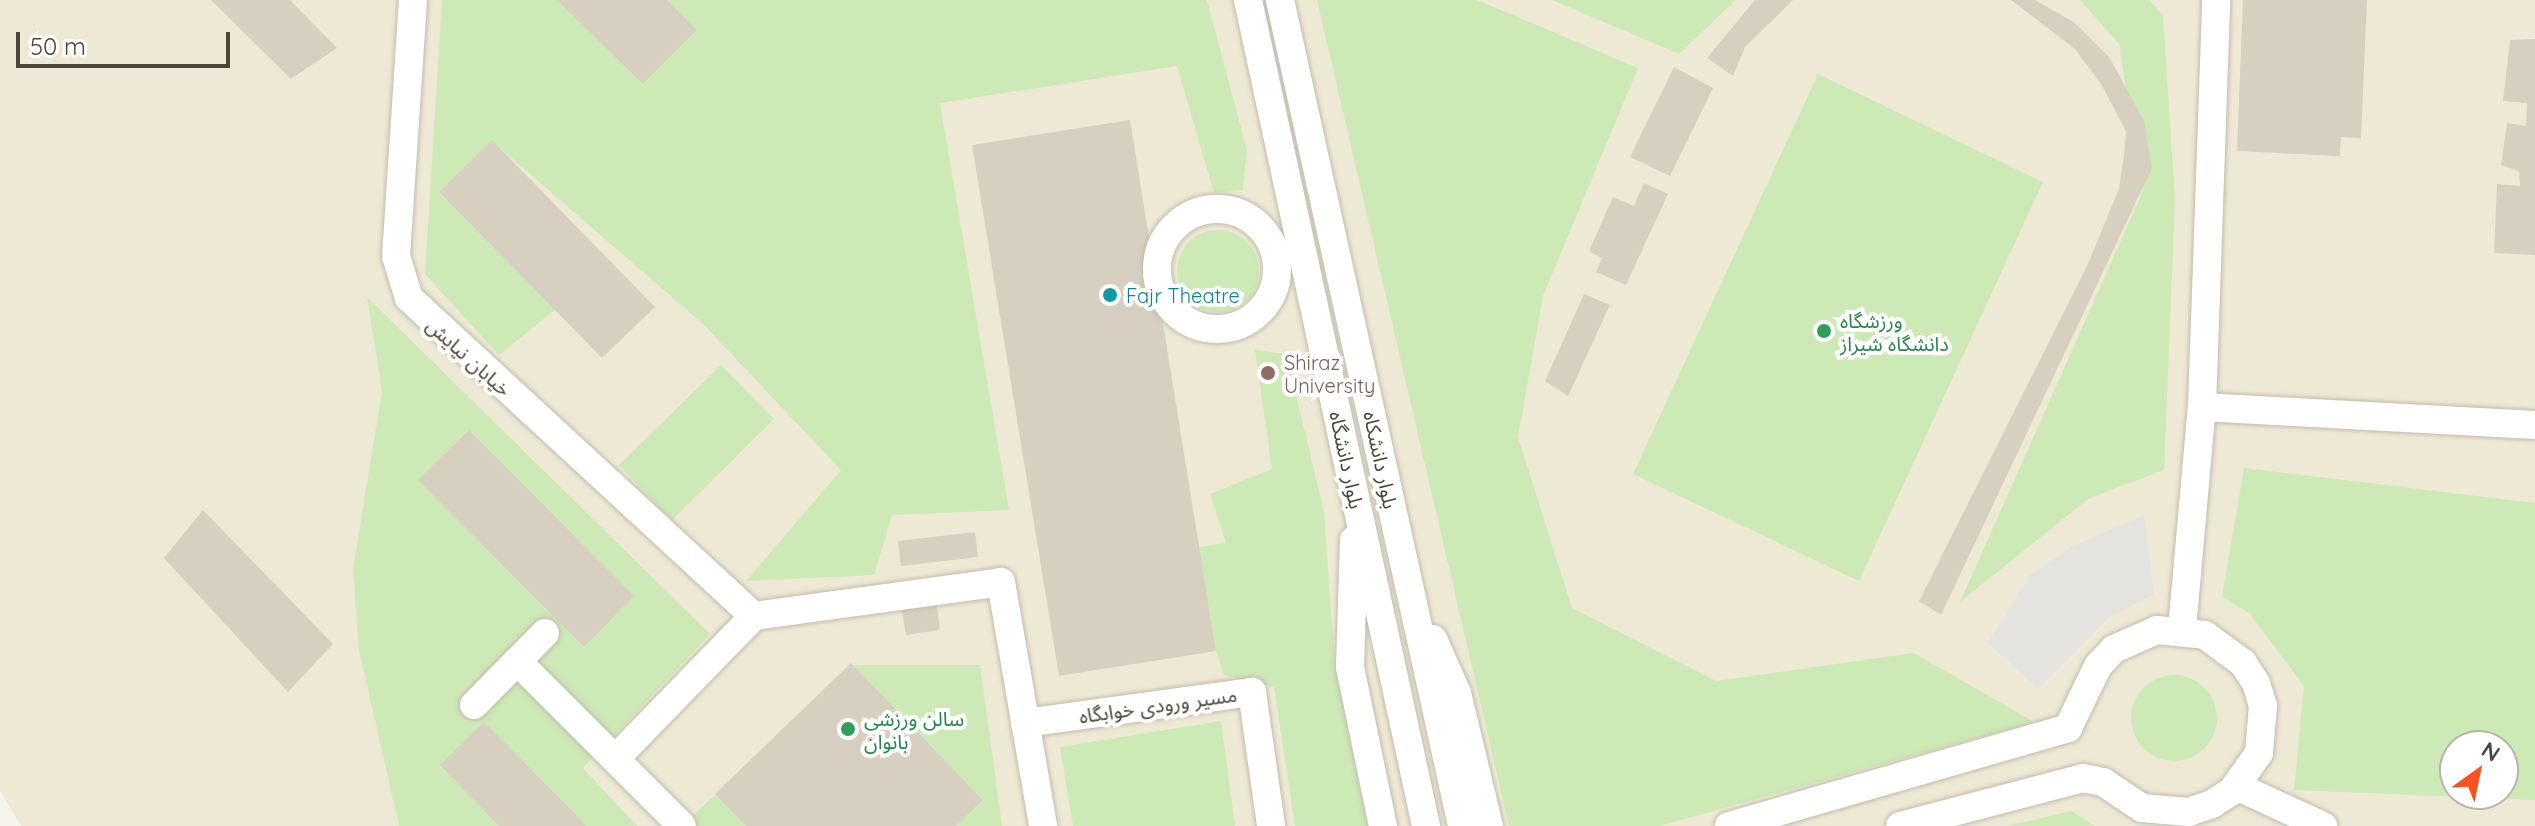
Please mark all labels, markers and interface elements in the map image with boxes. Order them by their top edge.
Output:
scale bar [20,16,234,66]
text: 50 m [30,31,86,61]
place label: Fajr Theatre [1126,283,1240,307]
marker: Fajr Theatre [1101,286,1119,304]
place label: ورزشگاه دانشگاه شیراز [1840,308,1949,355]
street label: خیابان نیایش [422,313,516,401]
marker: ورزشگاه دانشگاه شیراز [1815,322,1833,340]
place label: Shiraz University [1284,350,1375,397]
marker: Shiraz University [1259,364,1277,382]
street label: بلوار دانشگاه [1325,409,1369,511]
street label: بلوار دانشکاه [1359,409,1403,511]
street label: مسیر ورودی خوابگاه [1078,682,1238,728]
place label: سالن ورزشی بانوان [864,706,964,753]
marker: سالن ورزشی بانوان [839,720,857,738]
north arrow [2439,730,2519,810]
text: N [2477,735,2505,768]

